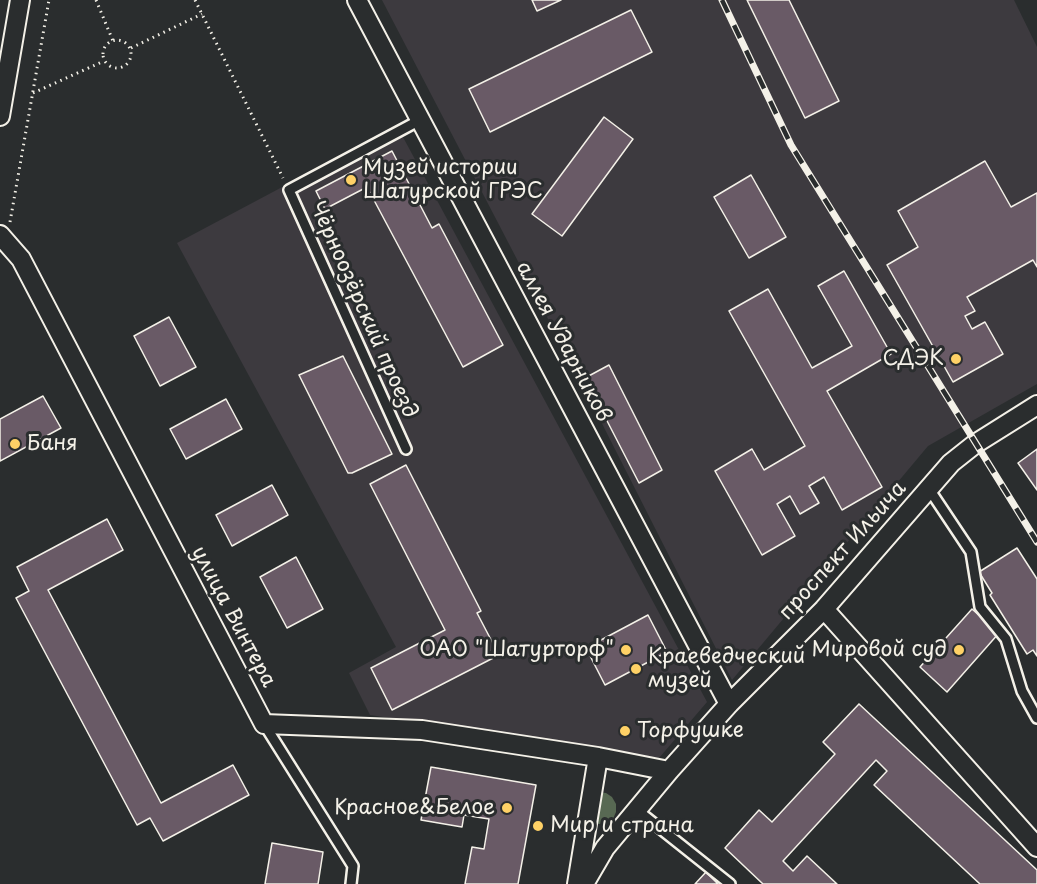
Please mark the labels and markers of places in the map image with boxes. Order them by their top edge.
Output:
place label: Музей истории Шатурской ГРЭС [363,155,543,205]
marker: Музей истории Шатурской ГРЭС [344,173,358,187]
place label: СДЭК [882,346,944,372]
marker: СДЭК [949,352,963,366]
place label: Баня [27,431,78,457]
marker: Баня [8,437,22,451]
place label: ОАО "Шатурторф" [419,637,614,663]
place label: Мировой суд [812,637,947,663]
marker: ОАО "Шатурторф" [619,643,633,657]
marker: Мировой суд [952,643,966,657]
place label: Краеведческий музей [648,644,805,694]
marker: Краеведческий музей [629,662,643,676]
place label: Торфушке [637,718,744,744]
marker: Торфушке [618,724,632,738]
place label: Красное&Белое [334,795,495,821]
marker: Красное&Белое [500,801,514,815]
place label: Мир и страна [550,813,694,839]
marker: Мир и страна [531,819,545,833]

